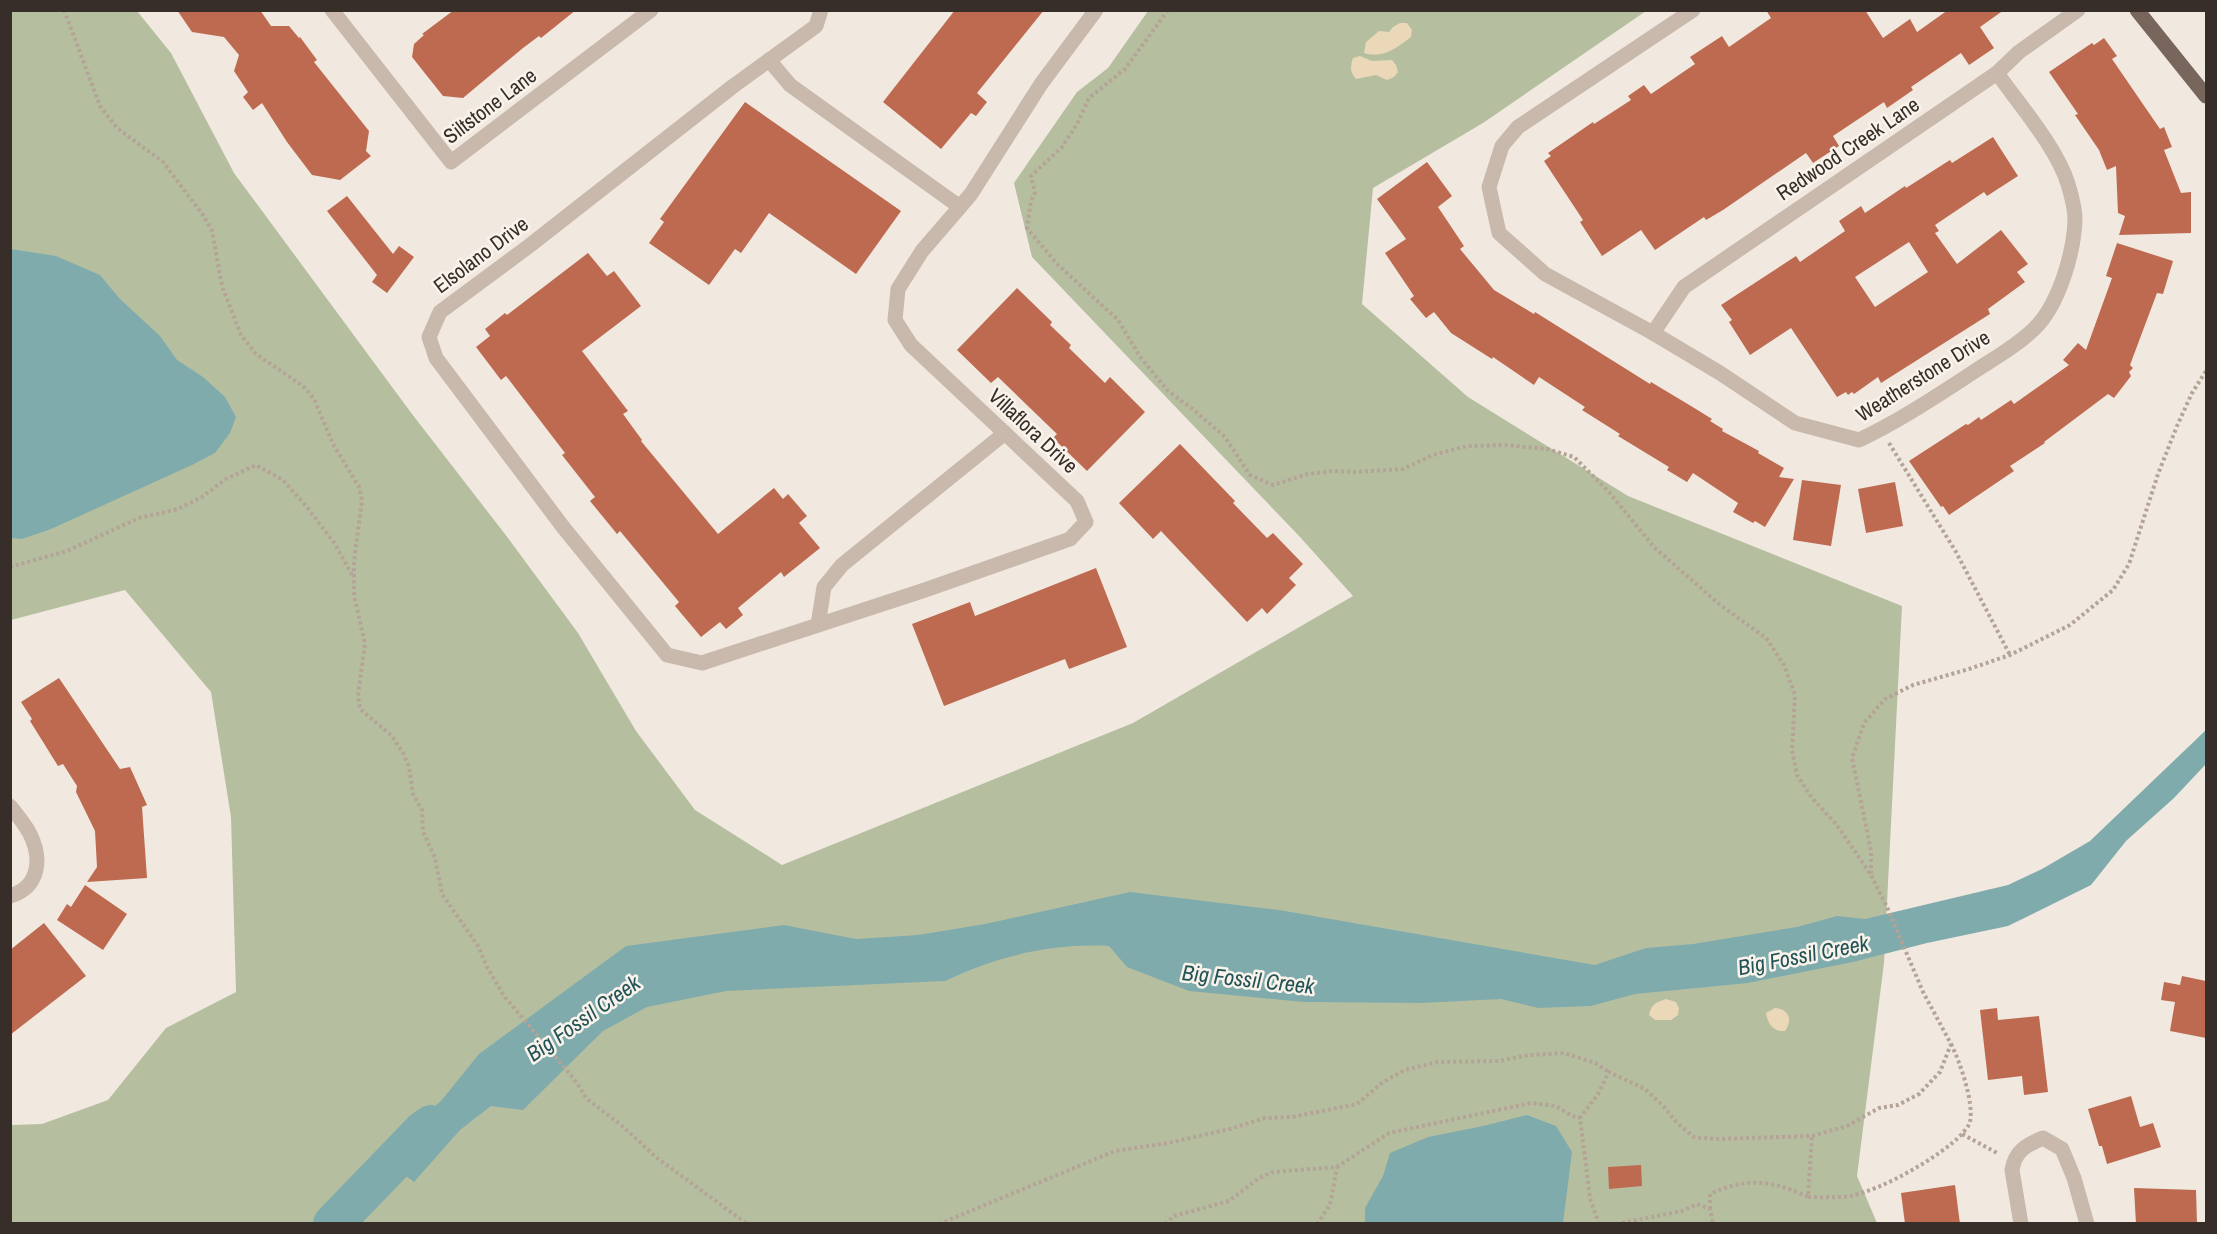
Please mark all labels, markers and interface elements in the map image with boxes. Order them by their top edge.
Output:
street label: Siltstone Lane [437,61,542,150]
street label: Redwood Creek Lane [1771,90,1925,207]
street label: Elsolano Drive [427,209,534,300]
street label: Weatherstone Drive [1850,323,1995,428]
street label: Villaflora Drive [982,382,1084,480]
water label: Big Fossil Creek [1735,927,1872,982]
water label: Big Fossil Creek [1180,957,1317,1001]
water label: Big Fossil Creek [520,967,647,1068]

